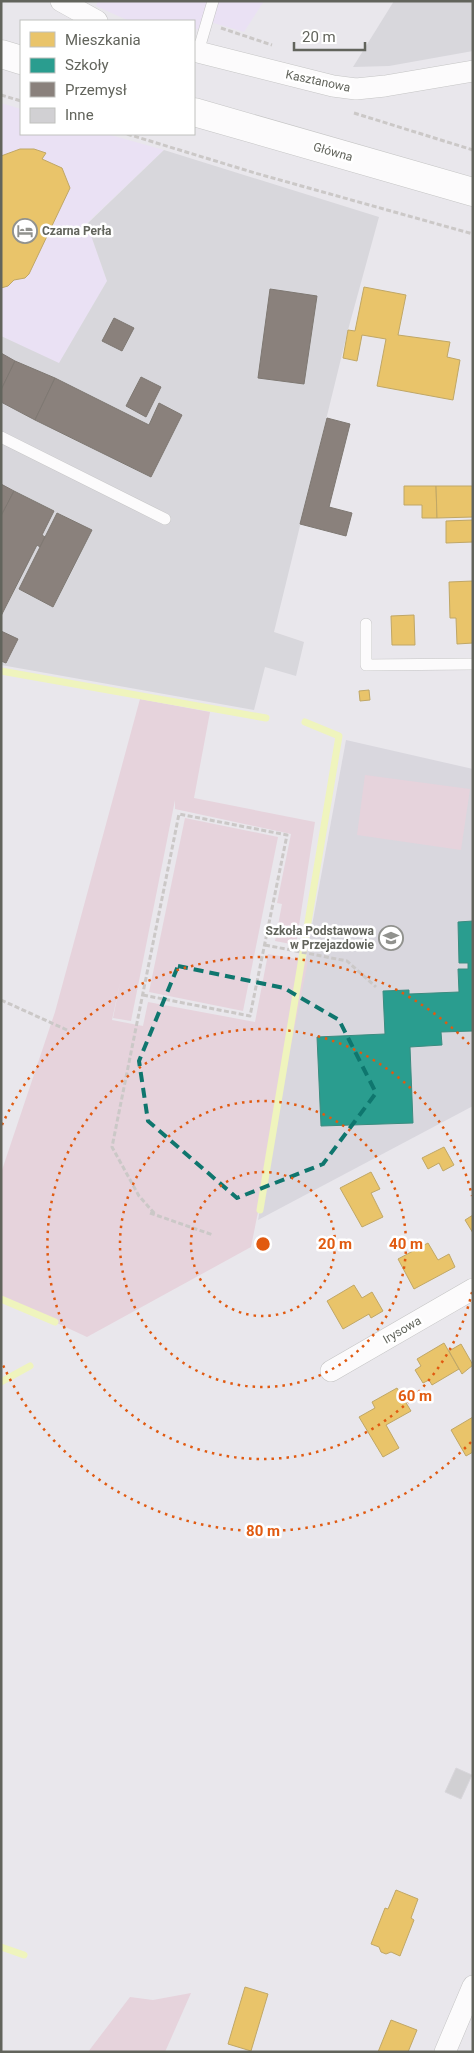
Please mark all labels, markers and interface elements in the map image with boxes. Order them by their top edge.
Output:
legend [20,20,195,135]
scale bar [294,20,365,52]
text: 20 m [302,28,336,46]
text: Mieszkania [65,31,141,49]
text: Szkoły [65,56,109,74]
street label: Kasztanowa [284,67,352,95]
text: Przemysł [65,81,127,99]
text: Inne [65,106,94,124]
street label: Główna [312,140,354,164]
hotel icon: Czarna Perła [12,218,38,244]
place label: Czarna Perła [42,224,112,238]
place label: Szkoła Podstawowa w Przejazdowie [266,924,375,952]
school or university icon: Szkoła Podstawowa w Przejazdowie [378,925,404,951]
centre of rings [254,1235,272,1253]
text: 20 m [318,1235,352,1253]
text: 40 m [389,1235,423,1253]
street label: Irysowa [380,1314,424,1346]
text: 60 m [398,1387,432,1405]
text: 80 m [246,1522,280,1540]

